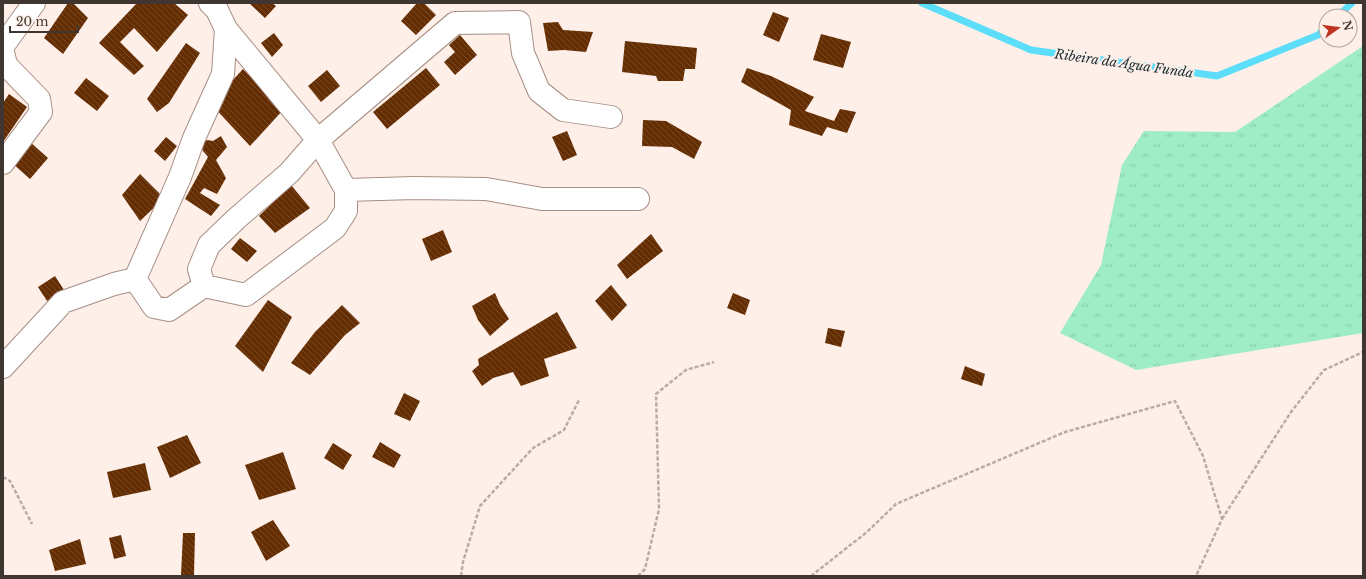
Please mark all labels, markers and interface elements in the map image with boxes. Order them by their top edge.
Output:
scale bar [10,8,78,34]
north arrow [1318,8,1358,48]
text: 20 m [16,14,48,29]
text: N [1340,19,1356,33]
water label: Ribeira da Água Funda [1052,45,1194,82]

